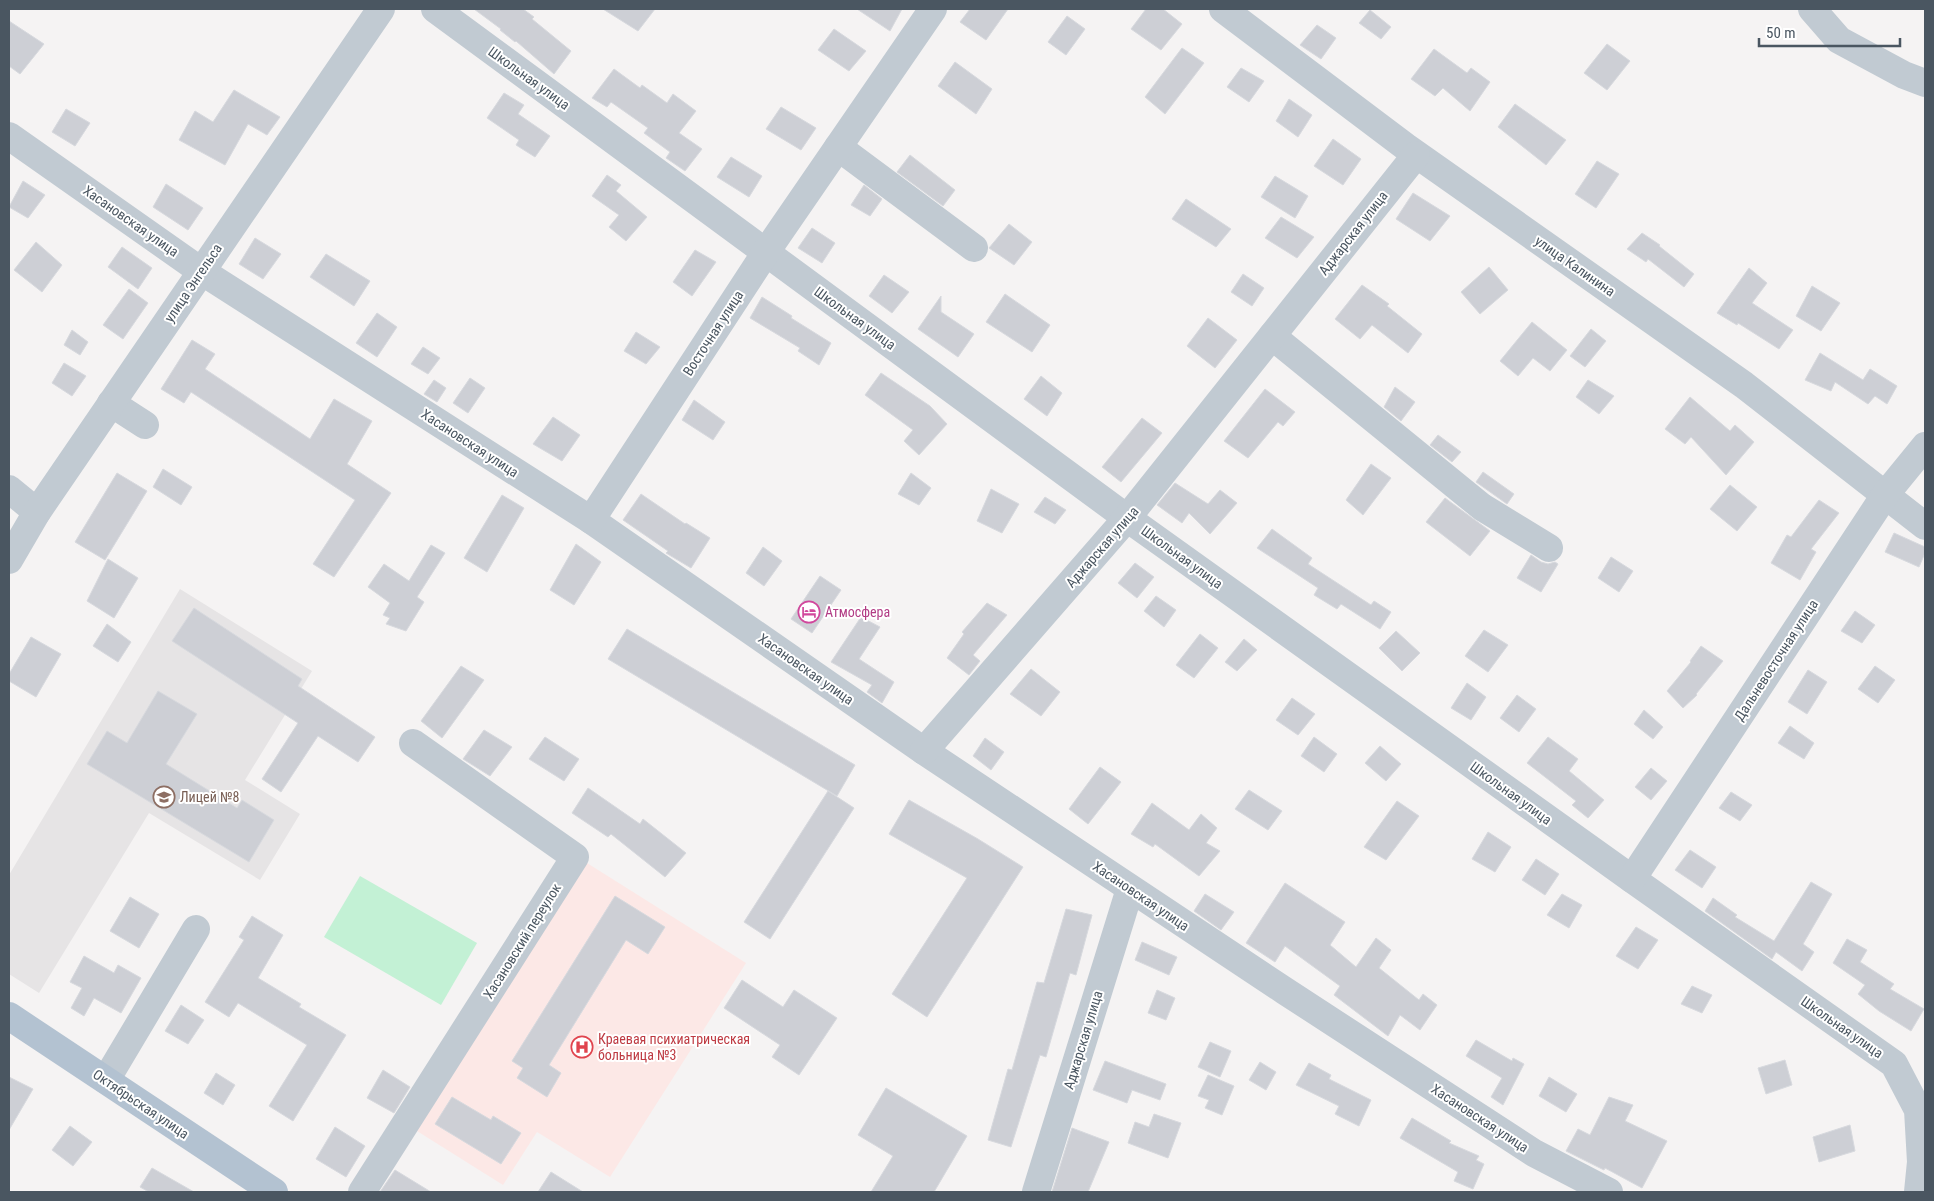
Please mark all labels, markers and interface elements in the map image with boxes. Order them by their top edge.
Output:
scale bar [1759,15,1900,47]
text: 50 m [1766,24,1796,42]
street label: Школьная улица [485,43,573,113]
street label: Хасановская улица [80,182,182,260]
street label: Аджарская улица [1315,188,1391,278]
street label: улица Калинина [1532,232,1618,300]
street label: улица Энгельса [161,241,225,325]
street label: Школьная улица [811,283,899,353]
street label: Восточная улица [680,287,746,379]
street label: Хасановская улица [418,406,522,480]
street label: Аджарская улица [1062,503,1142,591]
street label: Школьная улица [1138,522,1226,592]
street label: Дальневосточная улица [1731,596,1821,724]
hotel icon: Атмосфера [797,600,821,624]
place label: Атмосфера [825,604,890,620]
street label: Хасановская улица [755,630,857,708]
street label: Школьная улица [1467,758,1555,828]
school or university icon: Лицей №8 [152,785,176,809]
place label: Лицей №8 [180,789,239,805]
street label: Хасановская улица [1090,858,1192,934]
street label: Хасановский переулок [480,880,564,1002]
street label: Аджарская улица [1060,989,1106,1091]
street label: Школьная улица [1798,993,1886,1061]
place label: Краевая психиатрическая больница №3 [598,1031,750,1063]
hospital icon: Краевая психиатрическая больница №3 [570,1035,594,1059]
street label: Октябрьская улица [90,1066,192,1142]
street label: Хасановская улица [1428,1081,1532,1155]

